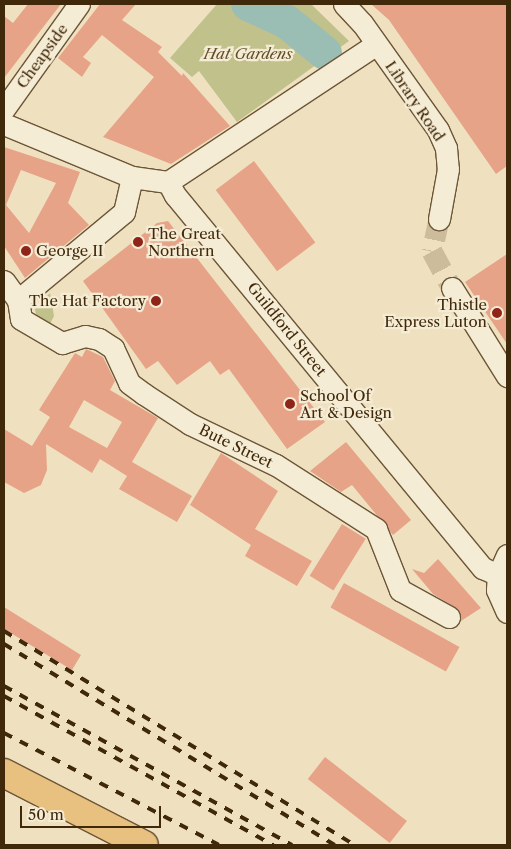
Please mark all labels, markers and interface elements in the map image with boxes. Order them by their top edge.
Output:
street label: Cheapside [13,20,71,92]
park label: Hat Gardens [204,45,292,63]
street label: Library Road [381,57,449,145]
place label: The Great Northern [148,224,221,259]
marker: The Great Northern [132,236,144,248]
place label: George II [36,242,103,260]
marker: George II [20,245,32,257]
street label: Guildford Street [244,278,330,380]
place label: The Hat Factory [29,292,146,310]
marker: The Hat Factory [150,295,162,307]
place label: Thistle Express Luton [384,295,487,330]
marker: Thistle Express Luton [491,307,503,319]
place label: School Of Art & Design [300,386,392,421]
marker: School Of Art & Design [284,398,296,410]
street label: Bute Street [196,420,276,472]
scale bar [22,796,164,828]
text: 50 m [28,805,64,824]

